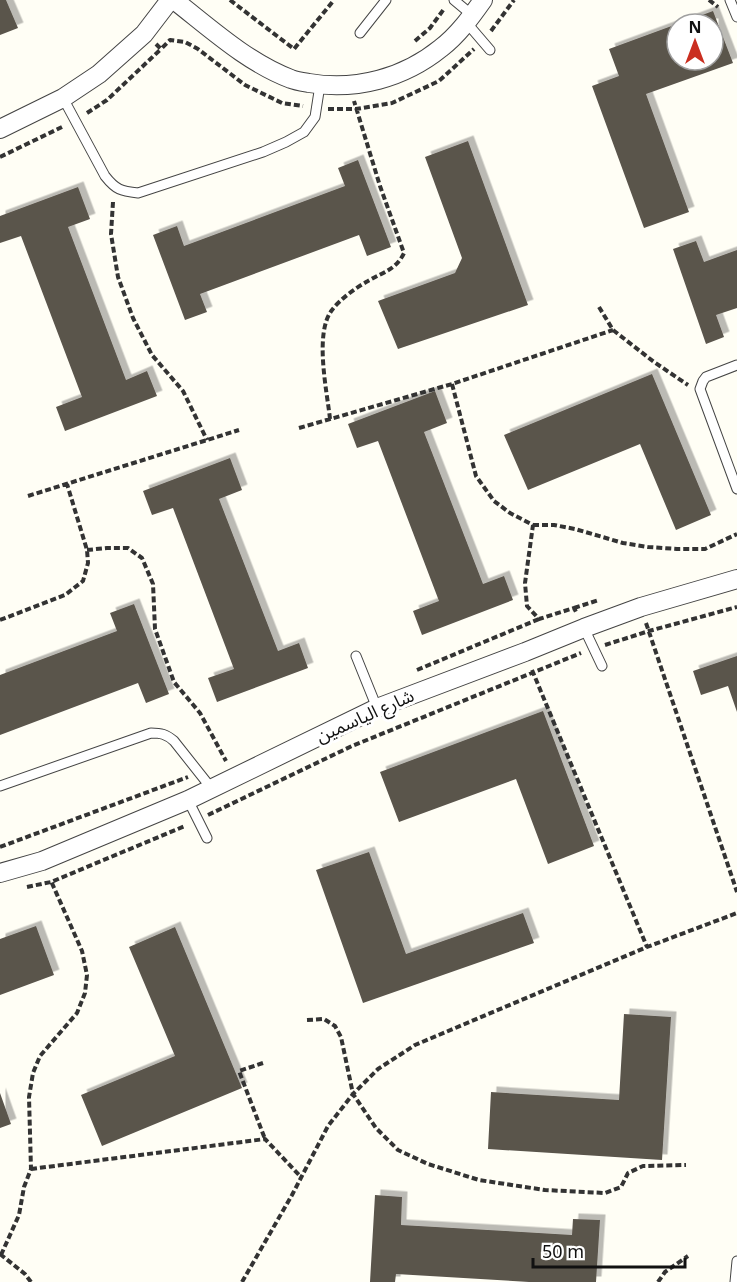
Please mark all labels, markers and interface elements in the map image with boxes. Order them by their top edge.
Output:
text: N [688,11,702,45]
north arrow [665,12,725,72]
street label: شارع الياسمين [309,677,421,755]
scale bar [533,1231,684,1269]
text: 50 m [542,1233,584,1271]

